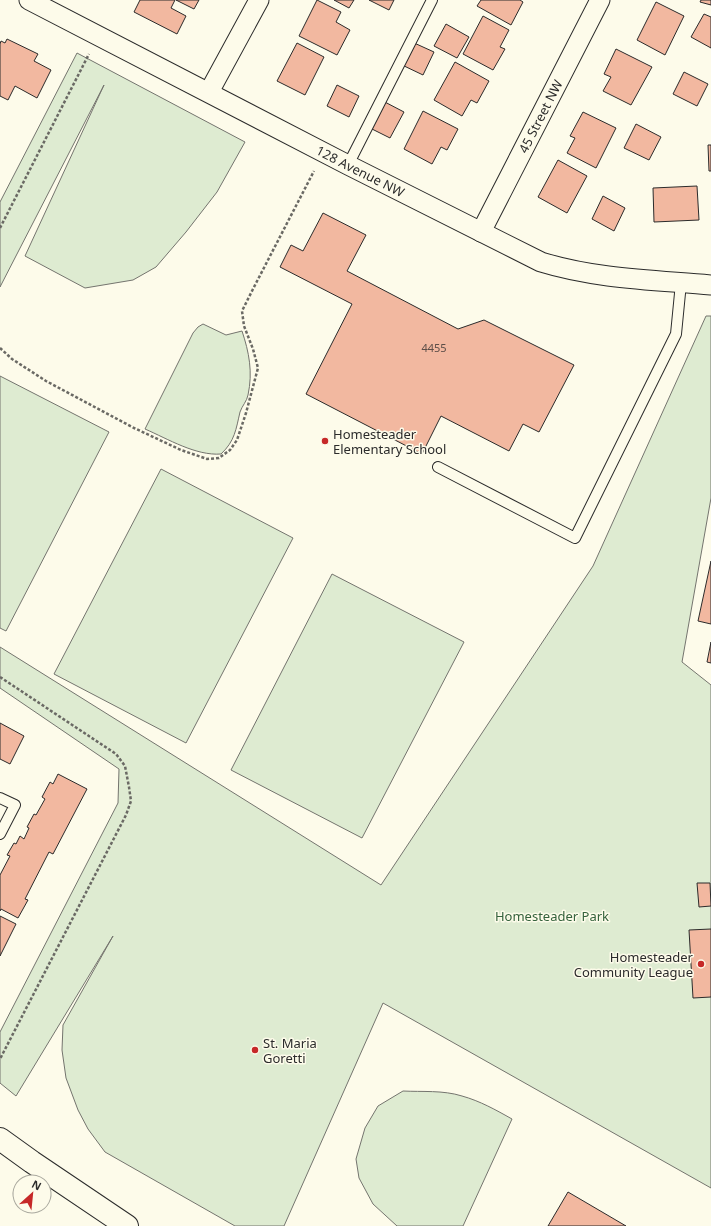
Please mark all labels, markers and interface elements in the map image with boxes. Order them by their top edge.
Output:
street label: 45 Street NW [514,77,567,156]
street label: 128 Avenue NW [313,141,408,201]
house number: 4455 [421,340,447,355]
place label: Homesteader Elementary School [333,425,446,458]
marker: Homesteader Elementary School [320,436,330,446]
park label: Homesteader Park [495,907,609,925]
place label: Homesteader Community League [574,948,694,981]
marker: Homesteader Community League [696,959,706,969]
place label: St. Maria Goretti [263,1034,317,1067]
marker: St. Maria Goretti [250,1045,260,1055]
north arrow [12,1174,52,1214]
text: N [29,1176,44,1193]

